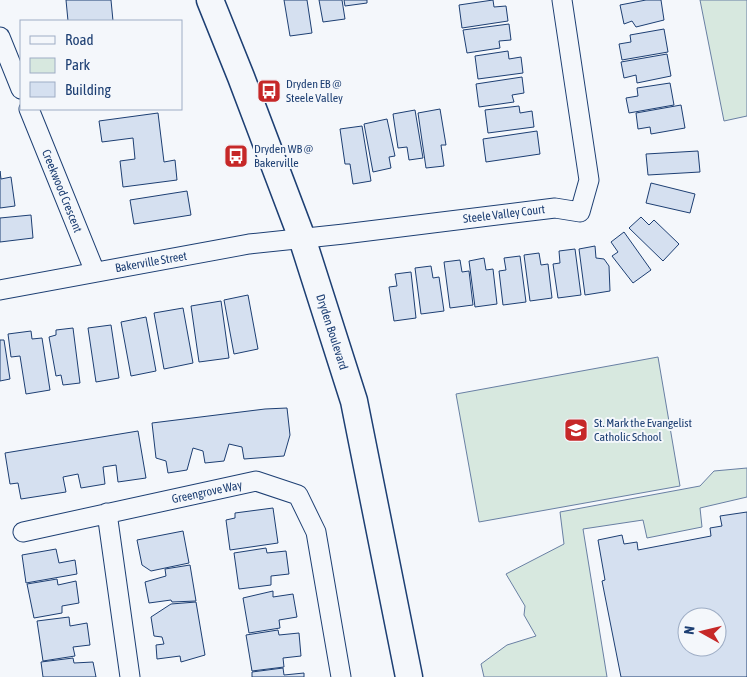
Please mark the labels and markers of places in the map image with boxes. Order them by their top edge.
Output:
place label: Dryden EB @ Steele Valley [286,77,343,105]
bus stop icon: Dryden EB @ Steele Valley [256,78,282,104]
place label: Dryden WB @ Bakerville [254,142,313,170]
bus stop icon: Dryden WB @ Bakerville [223,143,249,169]
place label: St. Mark the Evangelist Catholic School [594,416,693,444]
school or university icon: St. Mark the Evangelist Catholic School [563,417,589,443]

